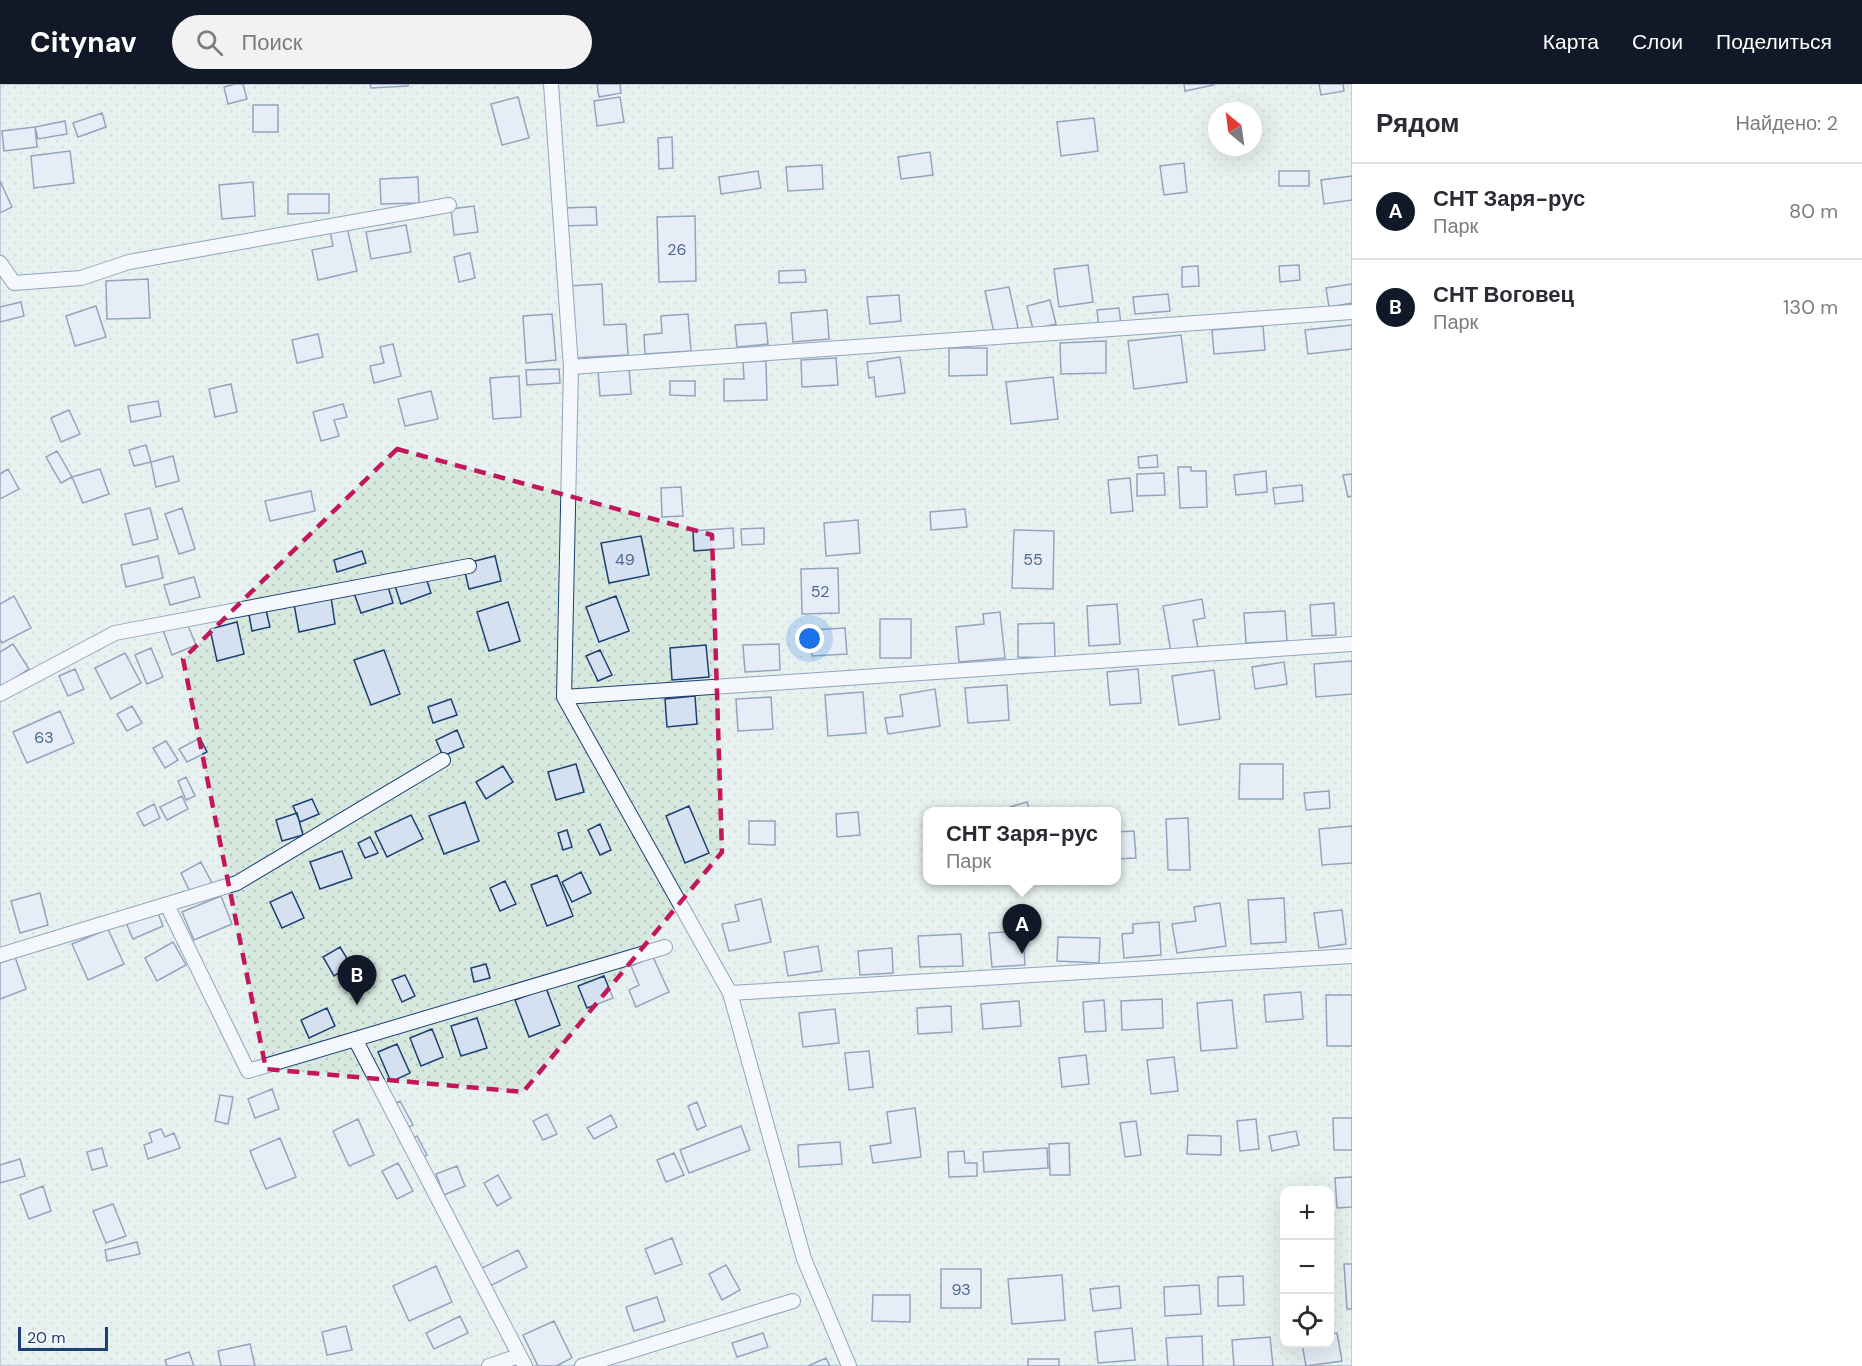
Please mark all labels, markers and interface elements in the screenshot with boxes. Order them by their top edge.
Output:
search box [172,15,592,69]
text: Citynav [30,24,136,61]
icon: search [193,26,226,59]
text: Поиск [241,28,302,57]
text: Карта [1543,28,1599,56]
text: Слои [1632,28,1683,56]
text: Поделиться [1716,28,1832,56]
north arrow [1208,102,1262,156]
text: Рядом [1376,106,1459,140]
text: Найдено: 2 [1735,110,1838,136]
text: СНТ Заря-рус [1433,184,1585,213]
text: A [1388,198,1403,224]
text: 80 m [1789,198,1838,224]
text: Парк [1433,213,1478,239]
house number: 26 [667,239,687,260]
text: СНТ Воговец [1433,280,1574,309]
text: B [1389,294,1402,320]
text: 130 m [1783,294,1838,320]
text: Парк [1433,309,1478,335]
house number: 49 [615,549,635,570]
house number: 55 [1023,549,1043,570]
house number: 52 [811,581,829,602]
your location [795,624,824,653]
house number: 63 [34,727,54,748]
popup [923,807,1121,885]
text: СНТ Заря-рус [946,819,1098,848]
text: Парк [946,848,991,874]
pin: A [1002,904,1042,954]
pin: B [338,956,376,1005]
map controls [1280,1186,1334,1348]
button: + [1280,1186,1334,1240]
button: − [1280,1240,1334,1294]
house number: 93 [951,1279,971,1300]
button: locate [1280,1294,1334,1348]
scale bar [18,1324,108,1352]
text: 20 m [27,1327,66,1348]

